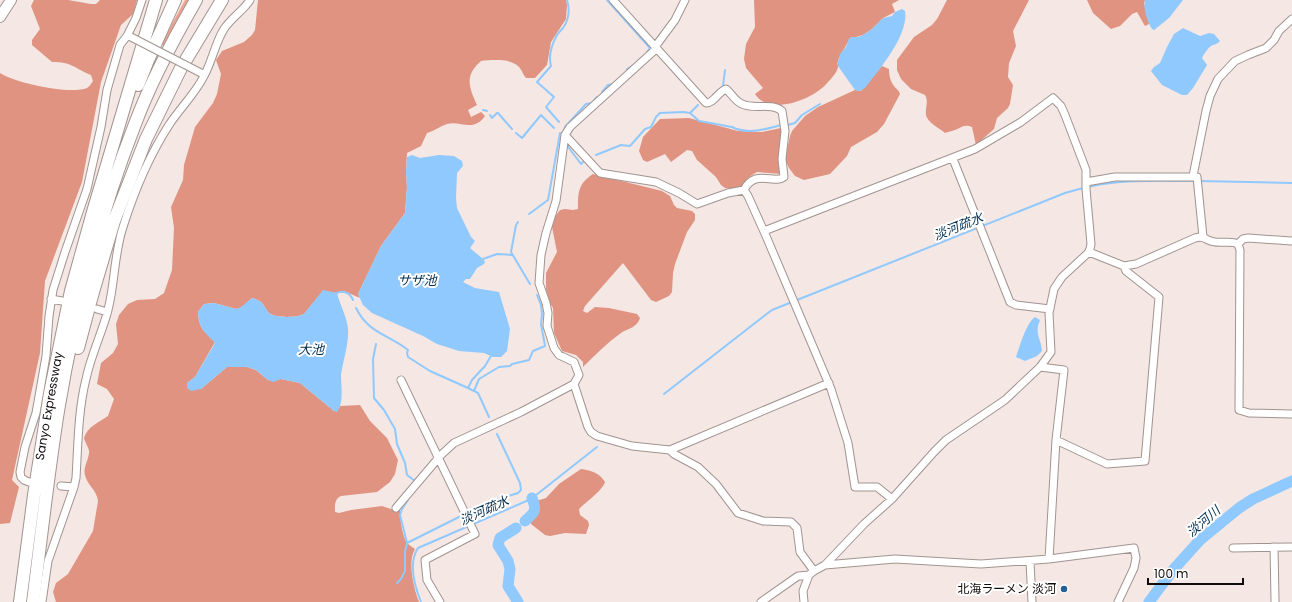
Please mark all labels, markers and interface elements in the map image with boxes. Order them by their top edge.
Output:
water label: 淡河疏水 [931,207,988,245]
water label: サザ池 [397,271,438,290]
water label: 大池 [298,340,326,359]
street label: Sanyo Expressway [31,350,66,461]
water label: 淡河疏水 [457,490,514,530]
water label: 淡河川 [1182,500,1226,541]
scale bar [1148,560,1243,586]
text: 100 m [1154,565,1188,582]
place label: 北海ラーメン 淡河 [957,580,1056,597]
marker: 北海ラーメン 淡河 [1059,584,1069,594]

